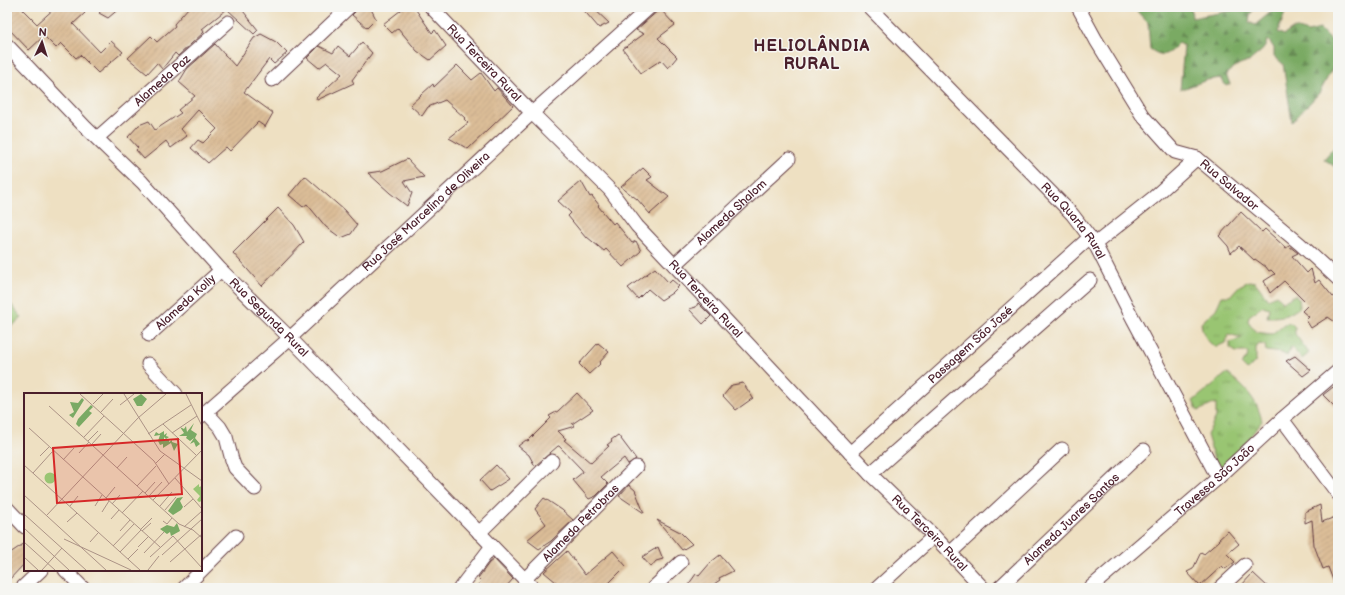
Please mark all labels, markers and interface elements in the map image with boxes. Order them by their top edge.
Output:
street label: Rua Terceira Rural [444,21,525,105]
north arrow [22,22,62,62]
text: N [38,26,47,39]
district label: HELIOLÂNDIA RURAL [754,34,870,74]
street label: Alameda Paz [131,51,194,109]
street label: Rua José Marcelino de Oliveira [359,148,493,275]
street label: Rua Salvador [1197,156,1262,214]
street label: Alameda Shalom [693,176,770,248]
street label: Rua Quarta Rural [1038,179,1109,261]
street label: Rua Terceira Rural [665,257,746,341]
street label: Alameda Kolly [152,271,219,333]
street label: Rua Segunda Rural [226,275,312,360]
street label: Passagem São José [925,303,1016,387]
inset map [24,393,202,571]
street label: Travessa São João [1172,440,1258,519]
street label: Alameda Juares Santos [1020,470,1123,568]
street label: Alameda Petrobras [539,481,622,565]
street label: Rua Terceira Rural [888,492,971,574]

